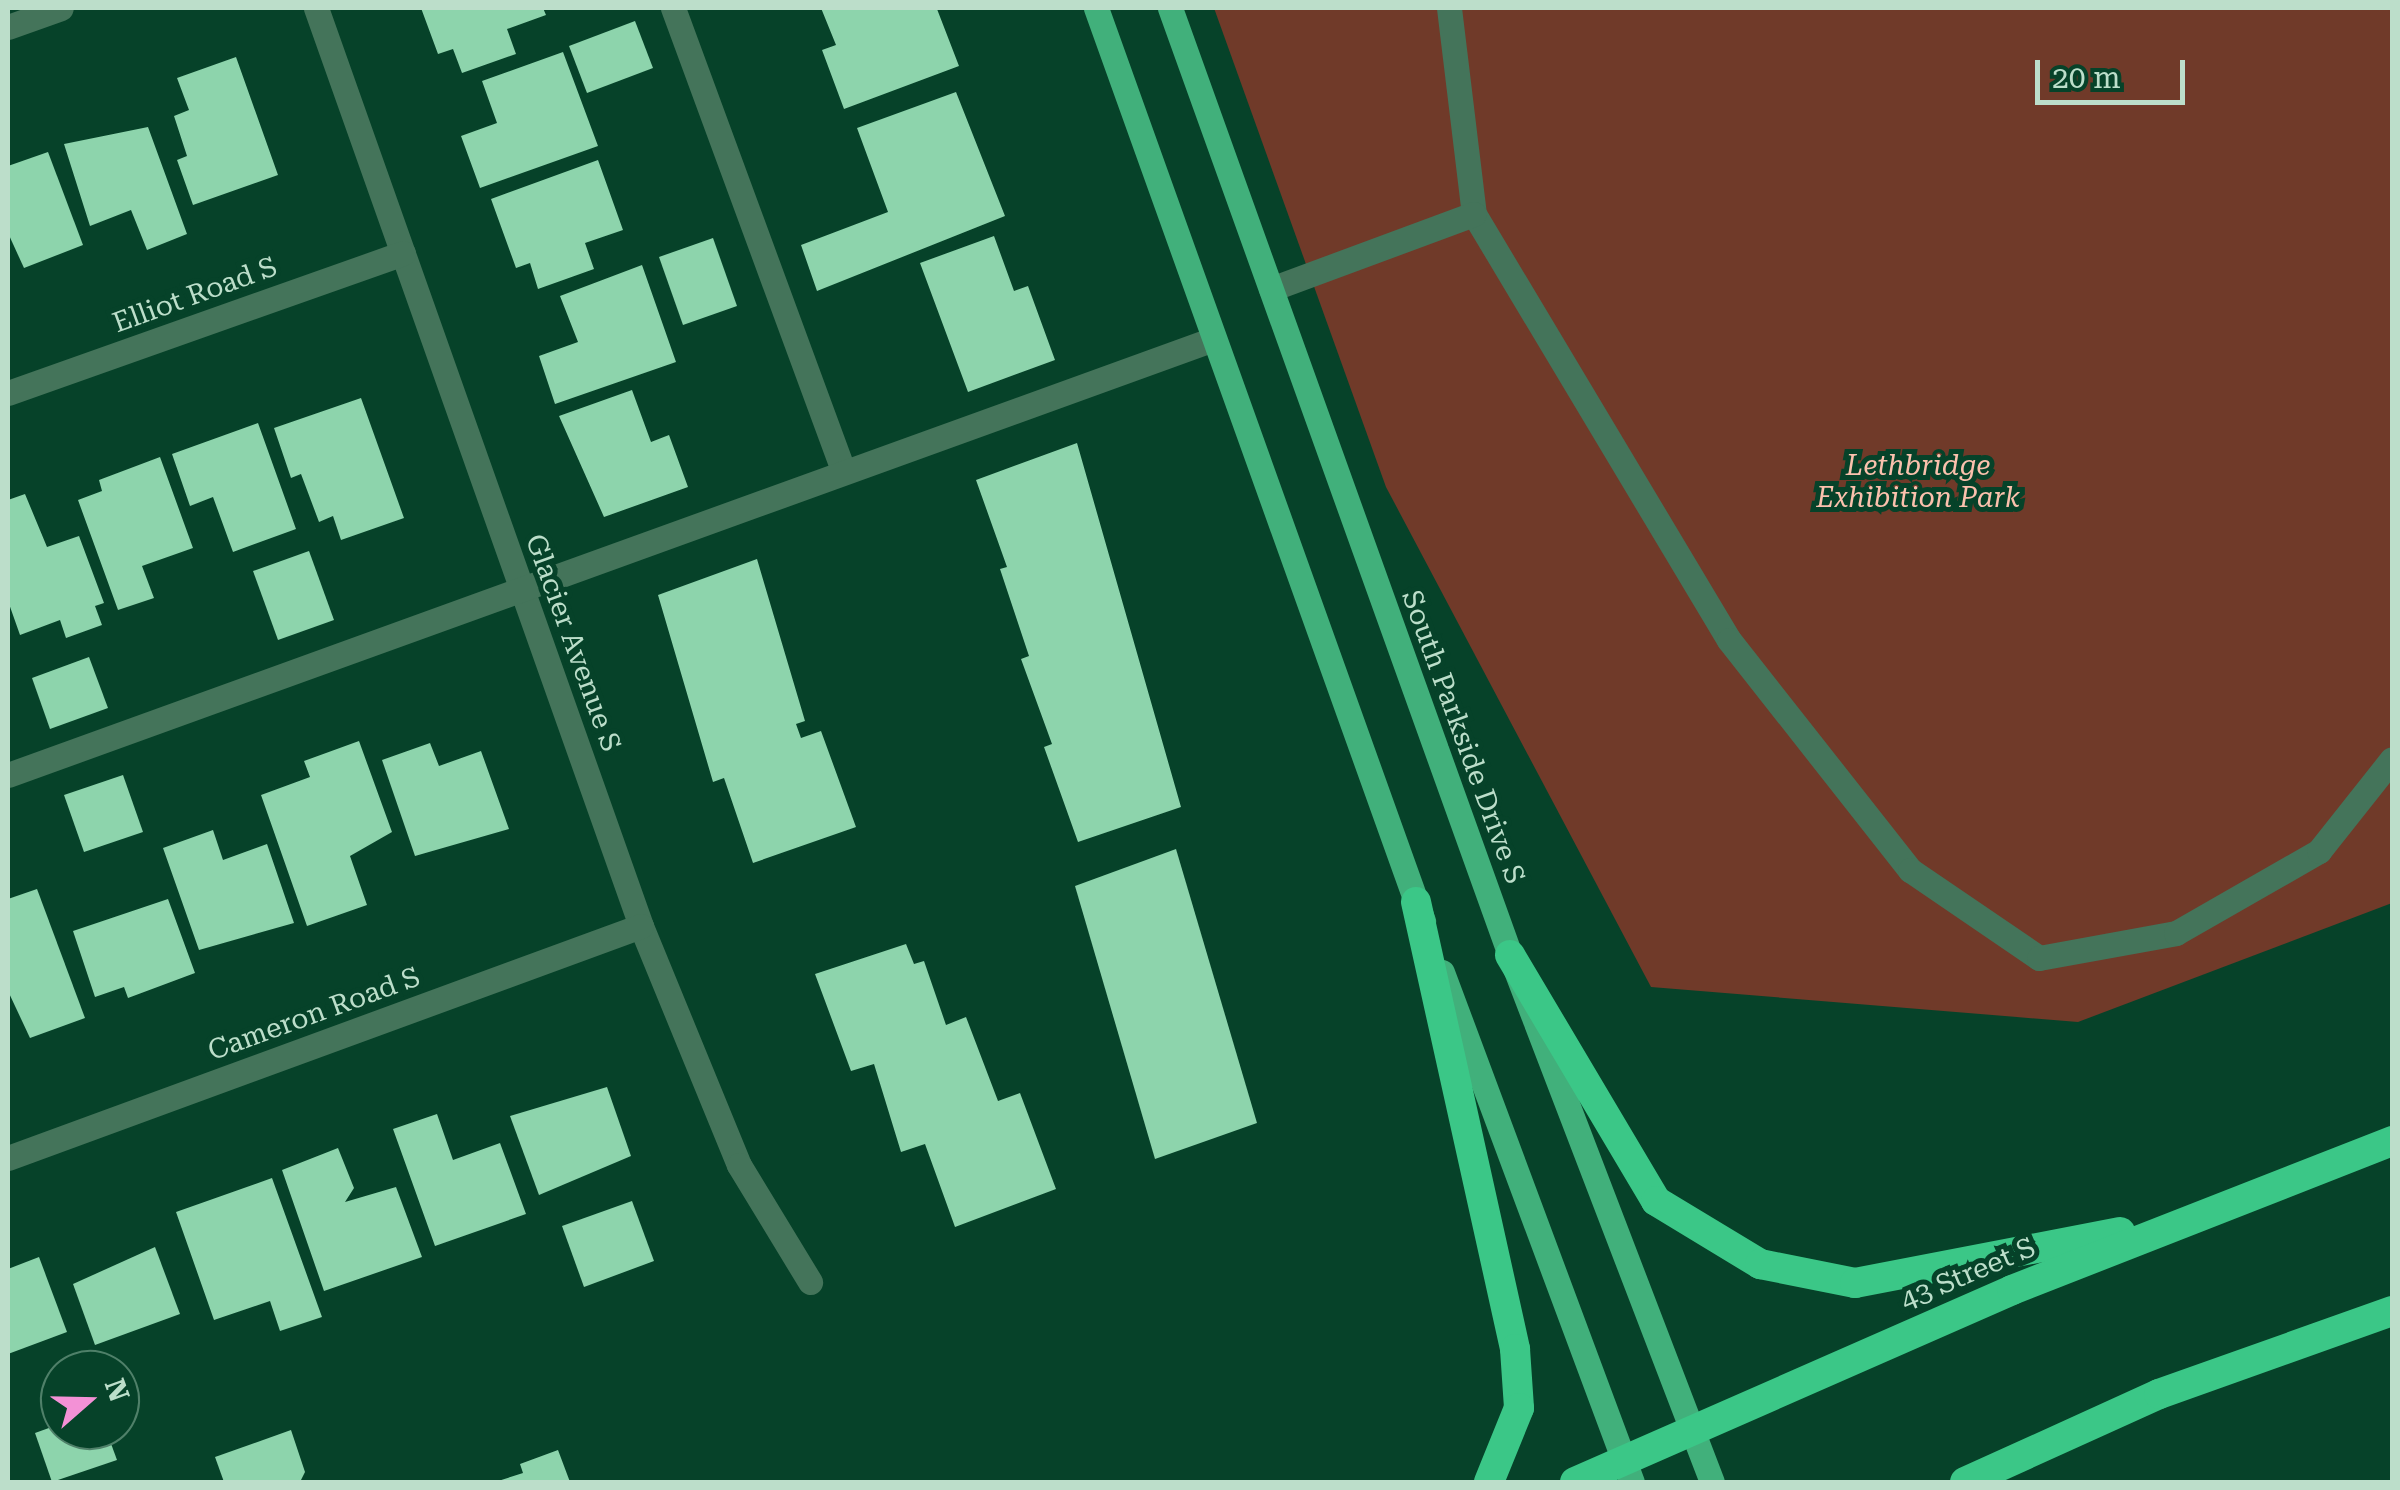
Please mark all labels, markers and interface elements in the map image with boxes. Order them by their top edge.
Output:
scale bar [2040,40,2190,102]
text: 20 m [2052,60,2121,95]
street label: Elliot Road S [108,250,282,340]
park label: Lethbridge Exhibition Park [1816,449,2020,515]
street label: Glacier Avenue S [518,530,628,756]
street label: South Parkside Drive S [1394,586,1532,888]
street label: Cameron Road S [203,960,425,1068]
street label: 43 Street S [1895,1231,2041,1317]
north arrow [40,1350,140,1450]
text: N [98,1374,136,1406]

